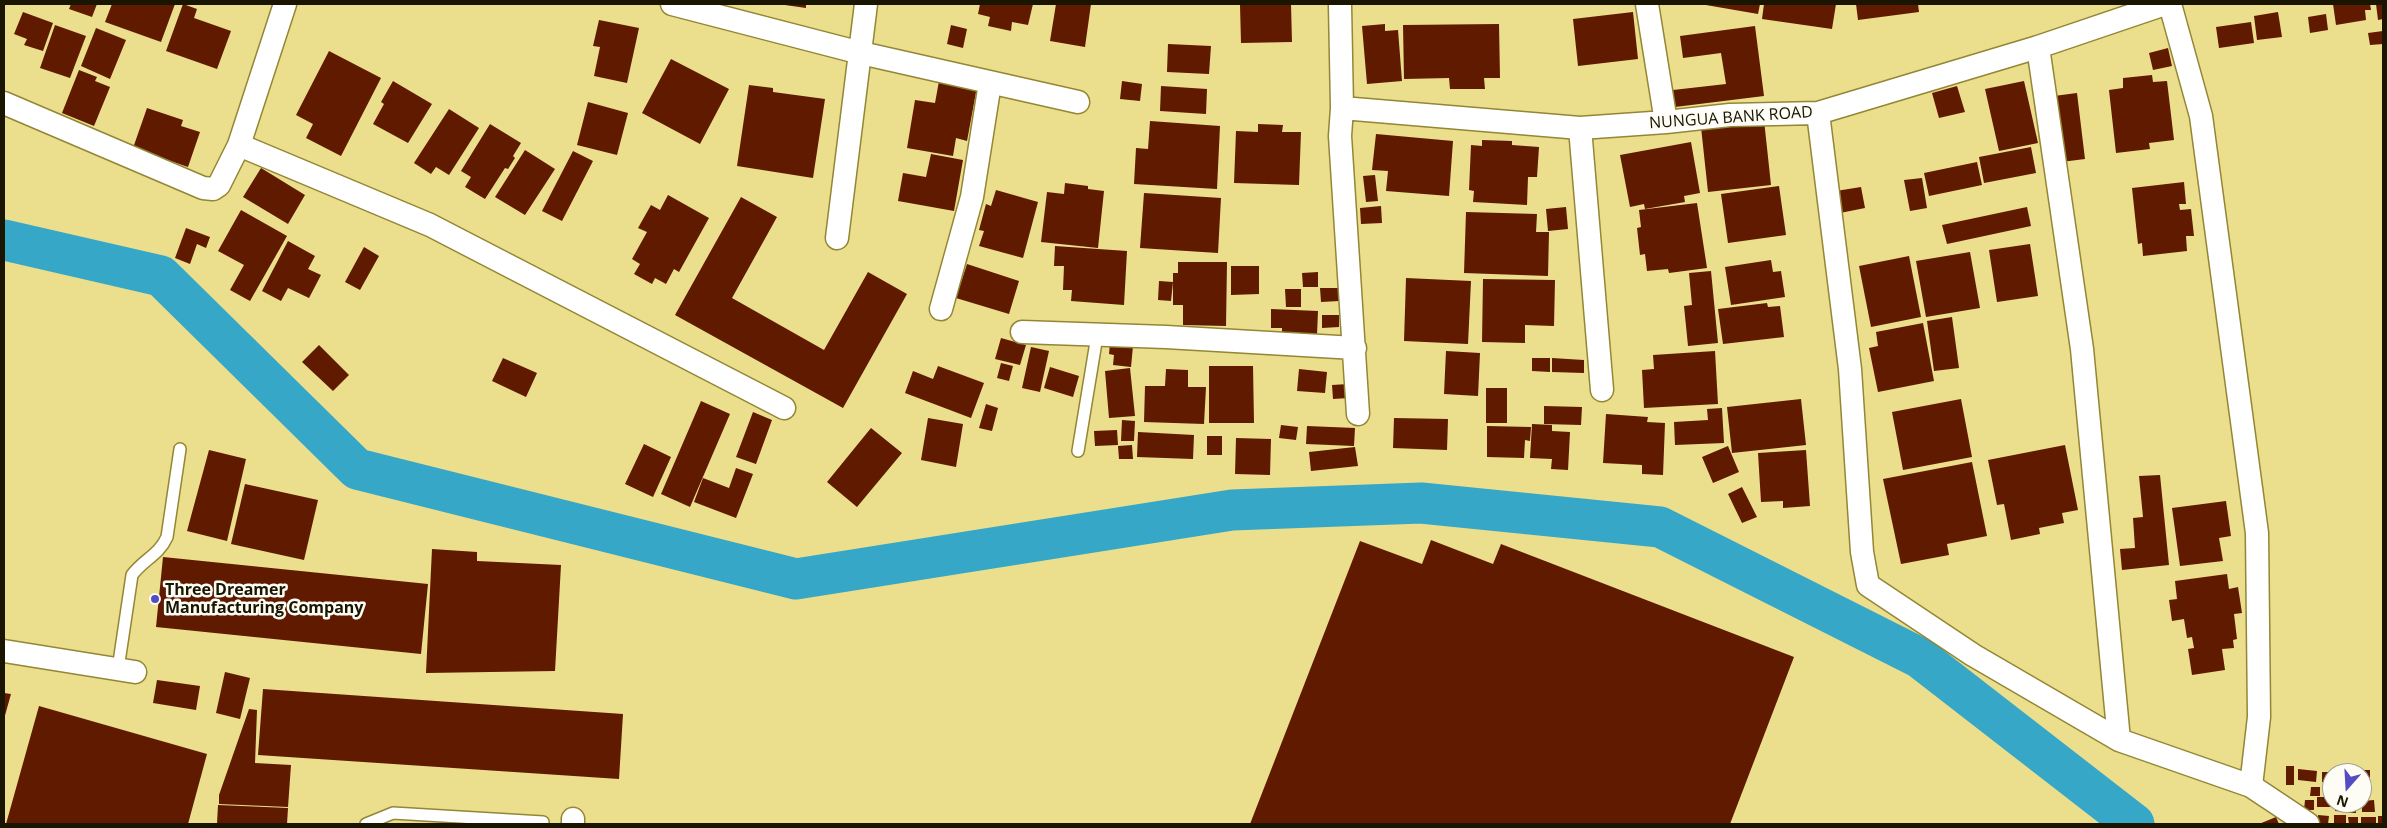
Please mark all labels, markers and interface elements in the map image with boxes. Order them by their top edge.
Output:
street label: NUNGUA BANK ROAD [1649,103,1813,133]
place label: Three Dreamer Manufacturing Company [165,580,363,618]
marker: Three Dreamer Manufacturing Company [149,593,161,605]
north arrow [2322,763,2372,813]
text: N [2334,791,2351,813]

